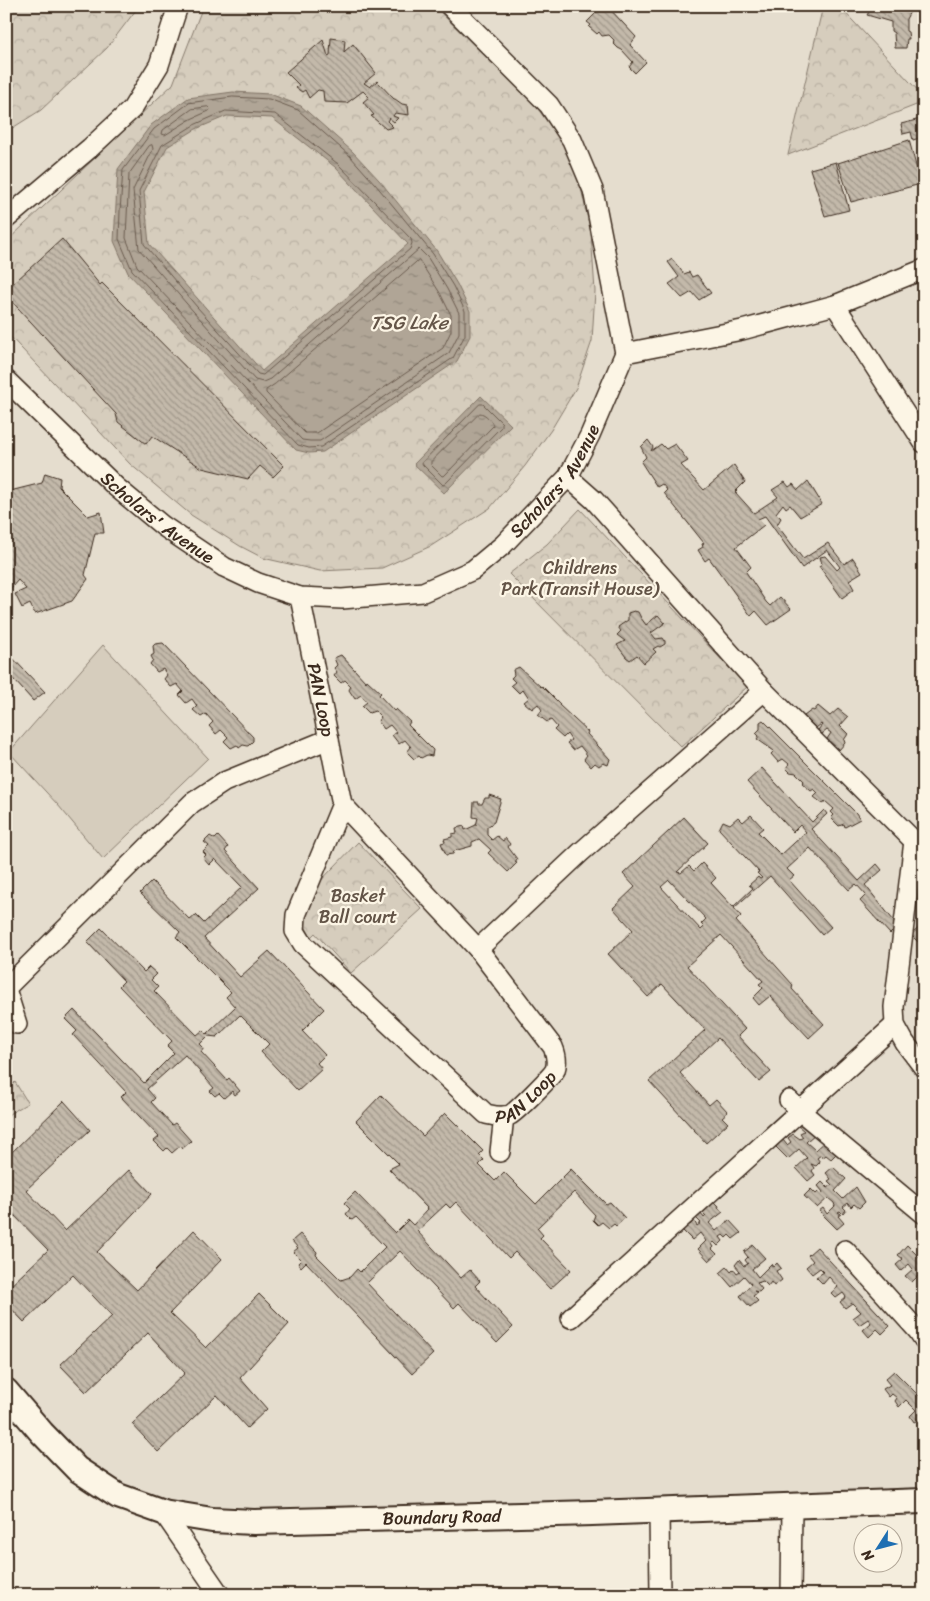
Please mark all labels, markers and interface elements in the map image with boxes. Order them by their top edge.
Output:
water label: TSG Lake [370,306,450,339]
street label: Scholars' Avenue [501,419,609,546]
street label: Scholars' Avenue [92,463,221,573]
park label: Childrens Park(Transit House) [501,552,661,605]
street label: PAN Loop [298,660,344,740]
park label: Basket Ball court [319,880,397,933]
street label: PAN Loop [494,1062,565,1133]
street label: Boundary Road [382,1499,503,1535]
north arrow [852,1524,902,1574]
text: N [855,1544,881,1567]

